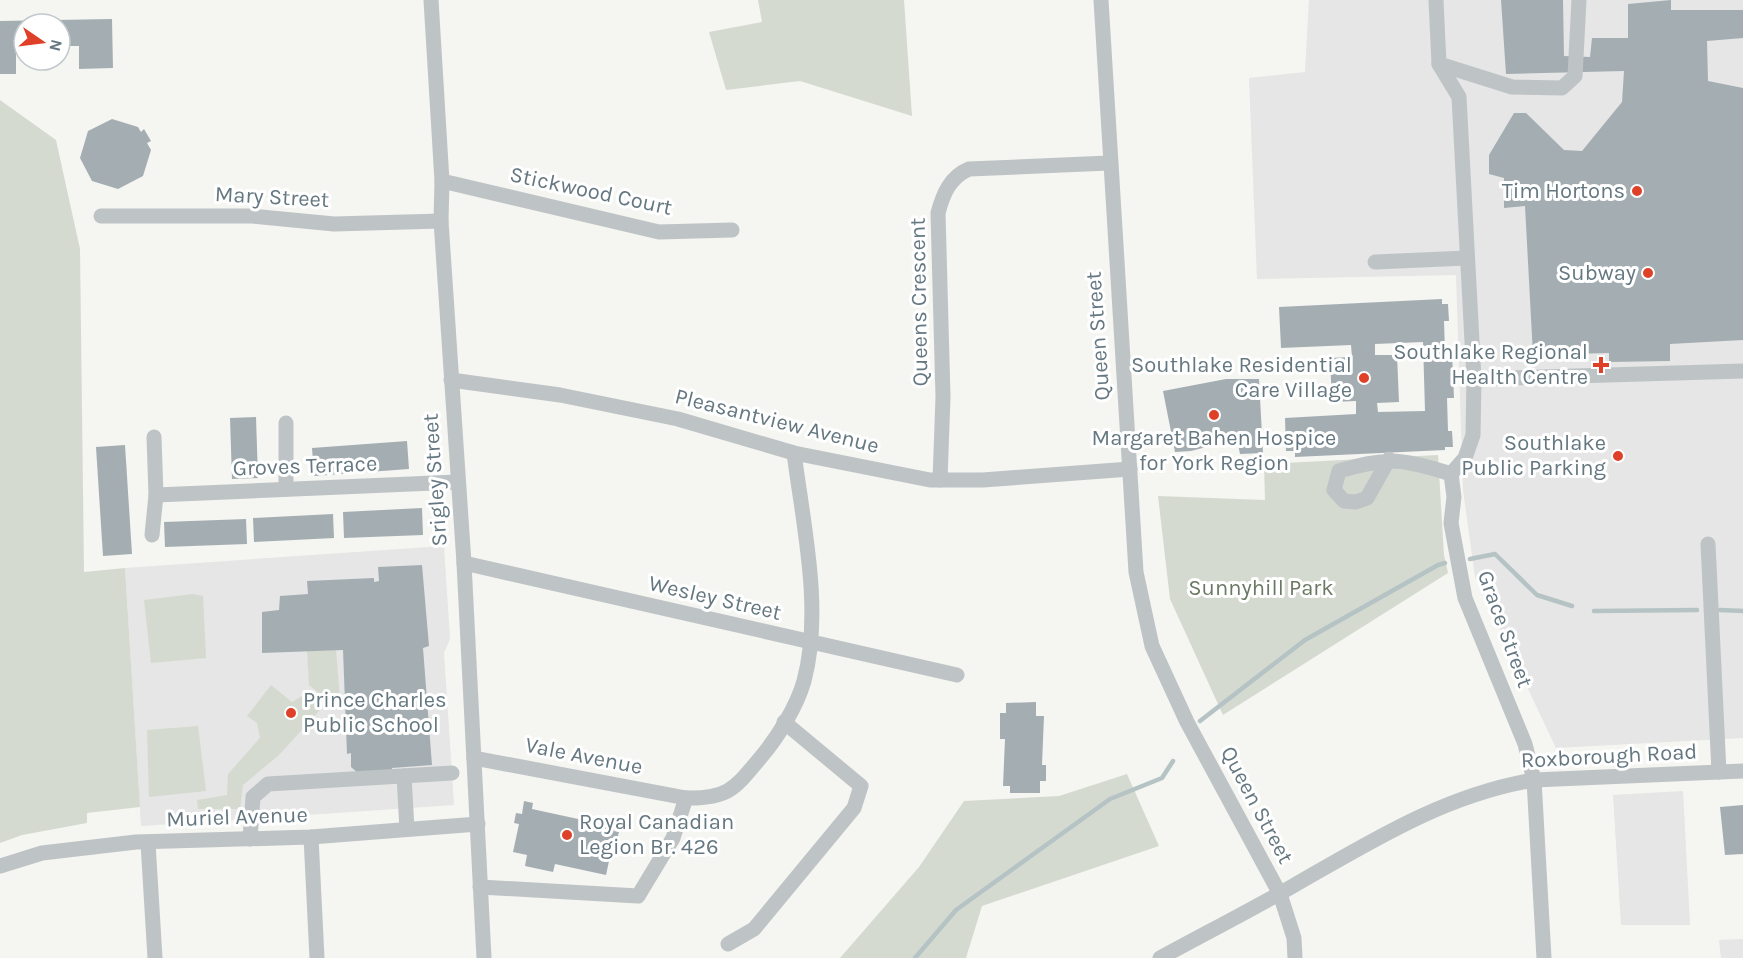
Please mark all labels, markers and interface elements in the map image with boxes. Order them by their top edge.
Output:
north arrow [12,12,72,72]
text: N [45,38,67,53]
street label: Stickwood Court [508,161,674,221]
place label: Tim Hortons [1502,178,1625,204]
street label: Mary Street [214,181,330,213]
marker: Tim Hortons [1630,184,1644,198]
street label: Queens Crescent [905,217,933,387]
place label: Subway [1558,260,1636,286]
marker: Subway [1641,266,1655,280]
street label: Queen Street [1081,271,1115,401]
place label: Southlake Regional Health Centre [1393,339,1588,390]
place label: Southlake Residential Care Village [1131,352,1352,403]
marker: Southlake Regional Health Centre [1592,356,1610,374]
marker: Southlake Residential Care Village [1357,371,1371,385]
street label: Pleasantview Avenue [672,383,882,459]
marker: Margaret Bahen Hospice for York Region [1207,408,1221,422]
street label: Srigley Street [417,412,453,548]
place label: Margaret Bahen Hospice for York Region [1092,425,1336,476]
place label: Southlake Public Parking [1461,430,1607,481]
marker: Southlake Public Parking [1611,449,1625,463]
street label: Groves Terrace [232,450,378,482]
street label: Grace Street [1472,567,1538,691]
street label: Wesley Street [646,570,784,626]
park label: Sunnyhill Park [1188,575,1334,601]
place label: Prince Charles Public School [303,687,447,738]
marker: Prince Charles Public School [284,706,298,720]
street label: Vale Avenue [523,732,645,780]
street label: Roxborough Road [1520,738,1698,774]
street label: Queen Street [1215,742,1299,868]
street label: Muriel Avenue [166,802,308,832]
place label: Royal Canadian Legion Br. 426 [579,809,734,860]
marker: Royal Canadian Legion Br. 426 [560,828,574,842]

